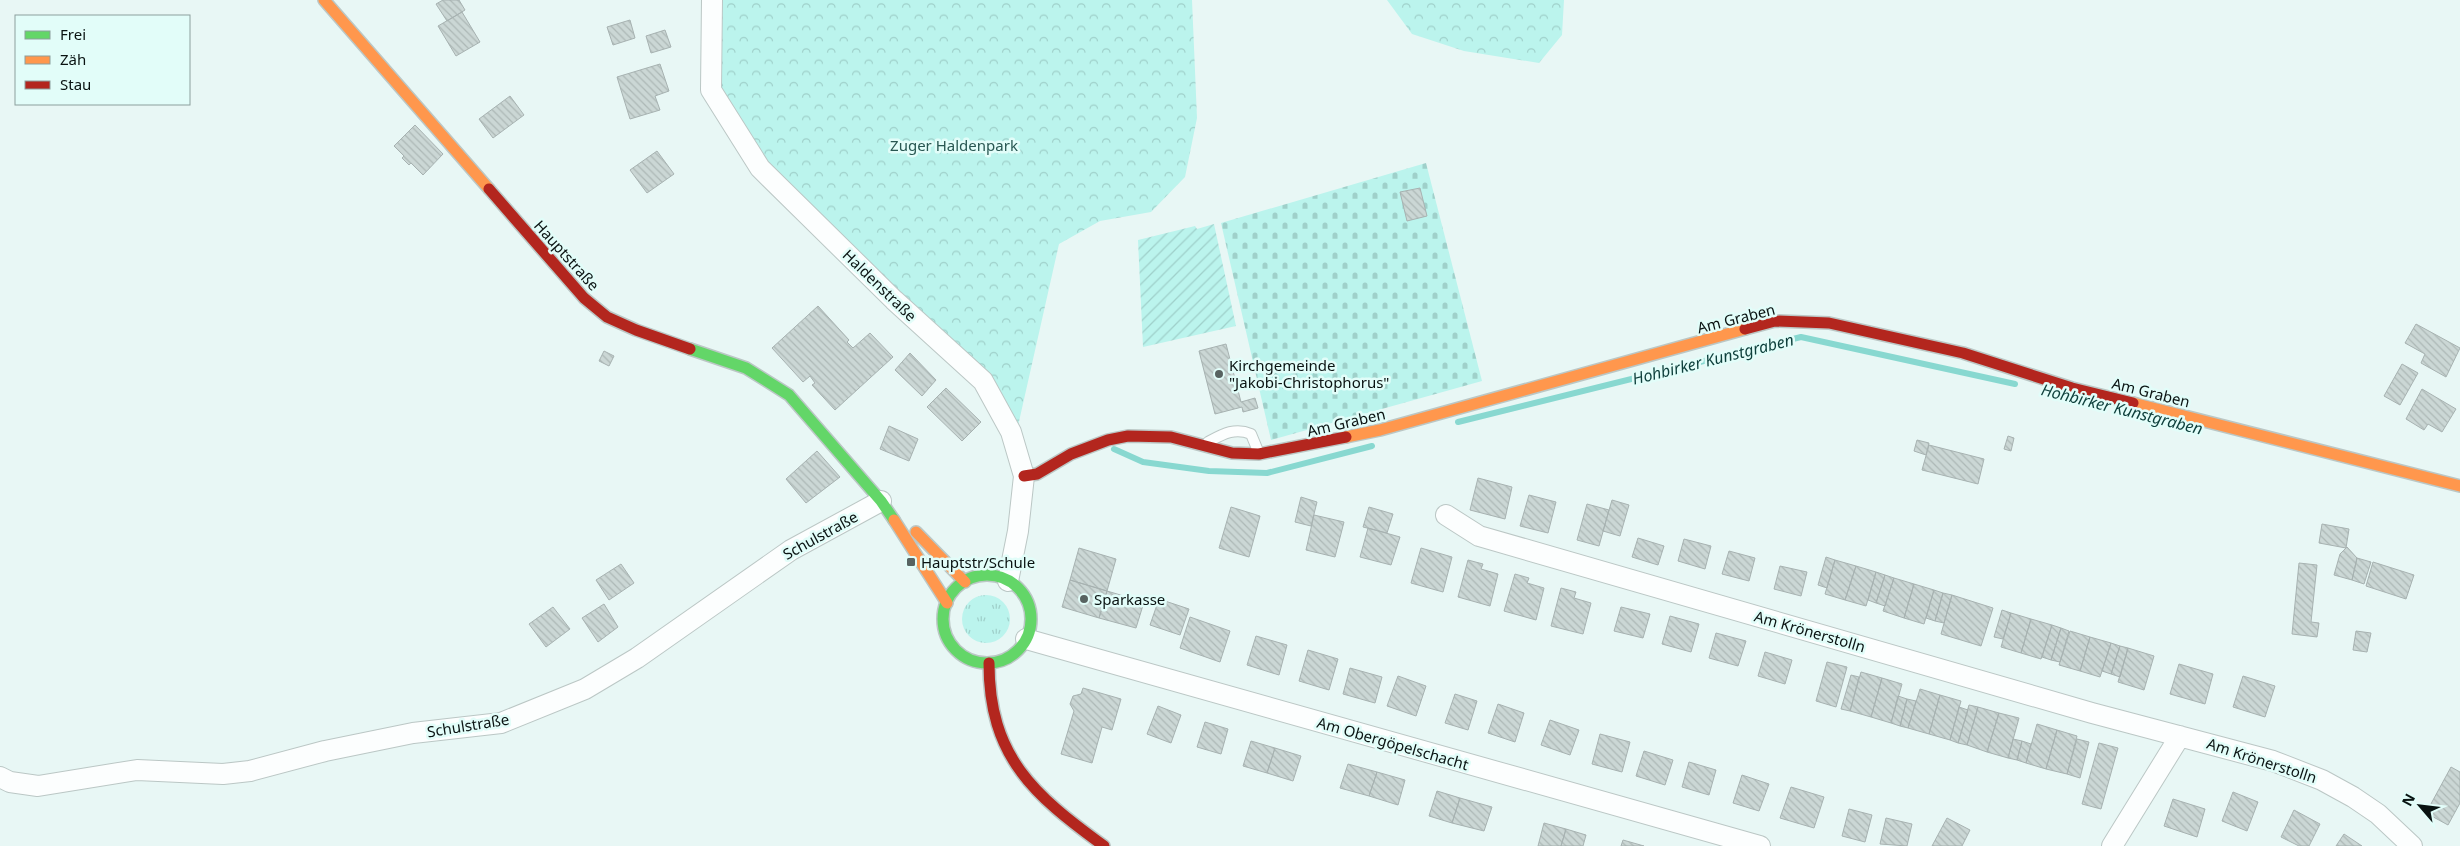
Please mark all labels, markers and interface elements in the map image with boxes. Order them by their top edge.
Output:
legend [15,15,190,105]
text: Frei [60,24,86,44]
text: Zäh [60,49,86,69]
text: Stau [60,74,91,94]
park label: Zuger Haldenpark [890,135,1018,155]
street label: Hauptstraße [530,216,604,294]
street label: Haldenstraße [839,245,921,325]
street label: Am Graben [1695,299,1777,337]
water label: Hohbirker Kunstgraben [1630,328,1796,390]
place label: Kirchgemeinde "Jakobi-Christophorus" [1229,355,1389,392]
marker: Kirchgemeinde "Jakobi-Christophorus" [1213,368,1225,380]
street label: Am Graben [2110,373,2192,411]
water label: Hohbirker Kunstgraben [2039,378,2205,440]
street label: Am Graben [1305,403,1387,441]
street label: Schulstraße [779,506,861,564]
place label: Hauptstr/Schule [921,552,1035,572]
marker: Hauptstr/Schule [905,556,917,568]
place label: Sparkasse [1094,589,1165,609]
marker: Sparkasse [1078,593,1090,605]
street label: Am Krönerstolln [1752,606,1868,656]
street label: Schulstraße [426,709,510,741]
street label: Am Obergöpelschacht [1315,712,1472,774]
street label: Am Krönerstolln [2205,733,2319,787]
north arrow [2395,781,2445,831]
text: N [2397,790,2419,809]

